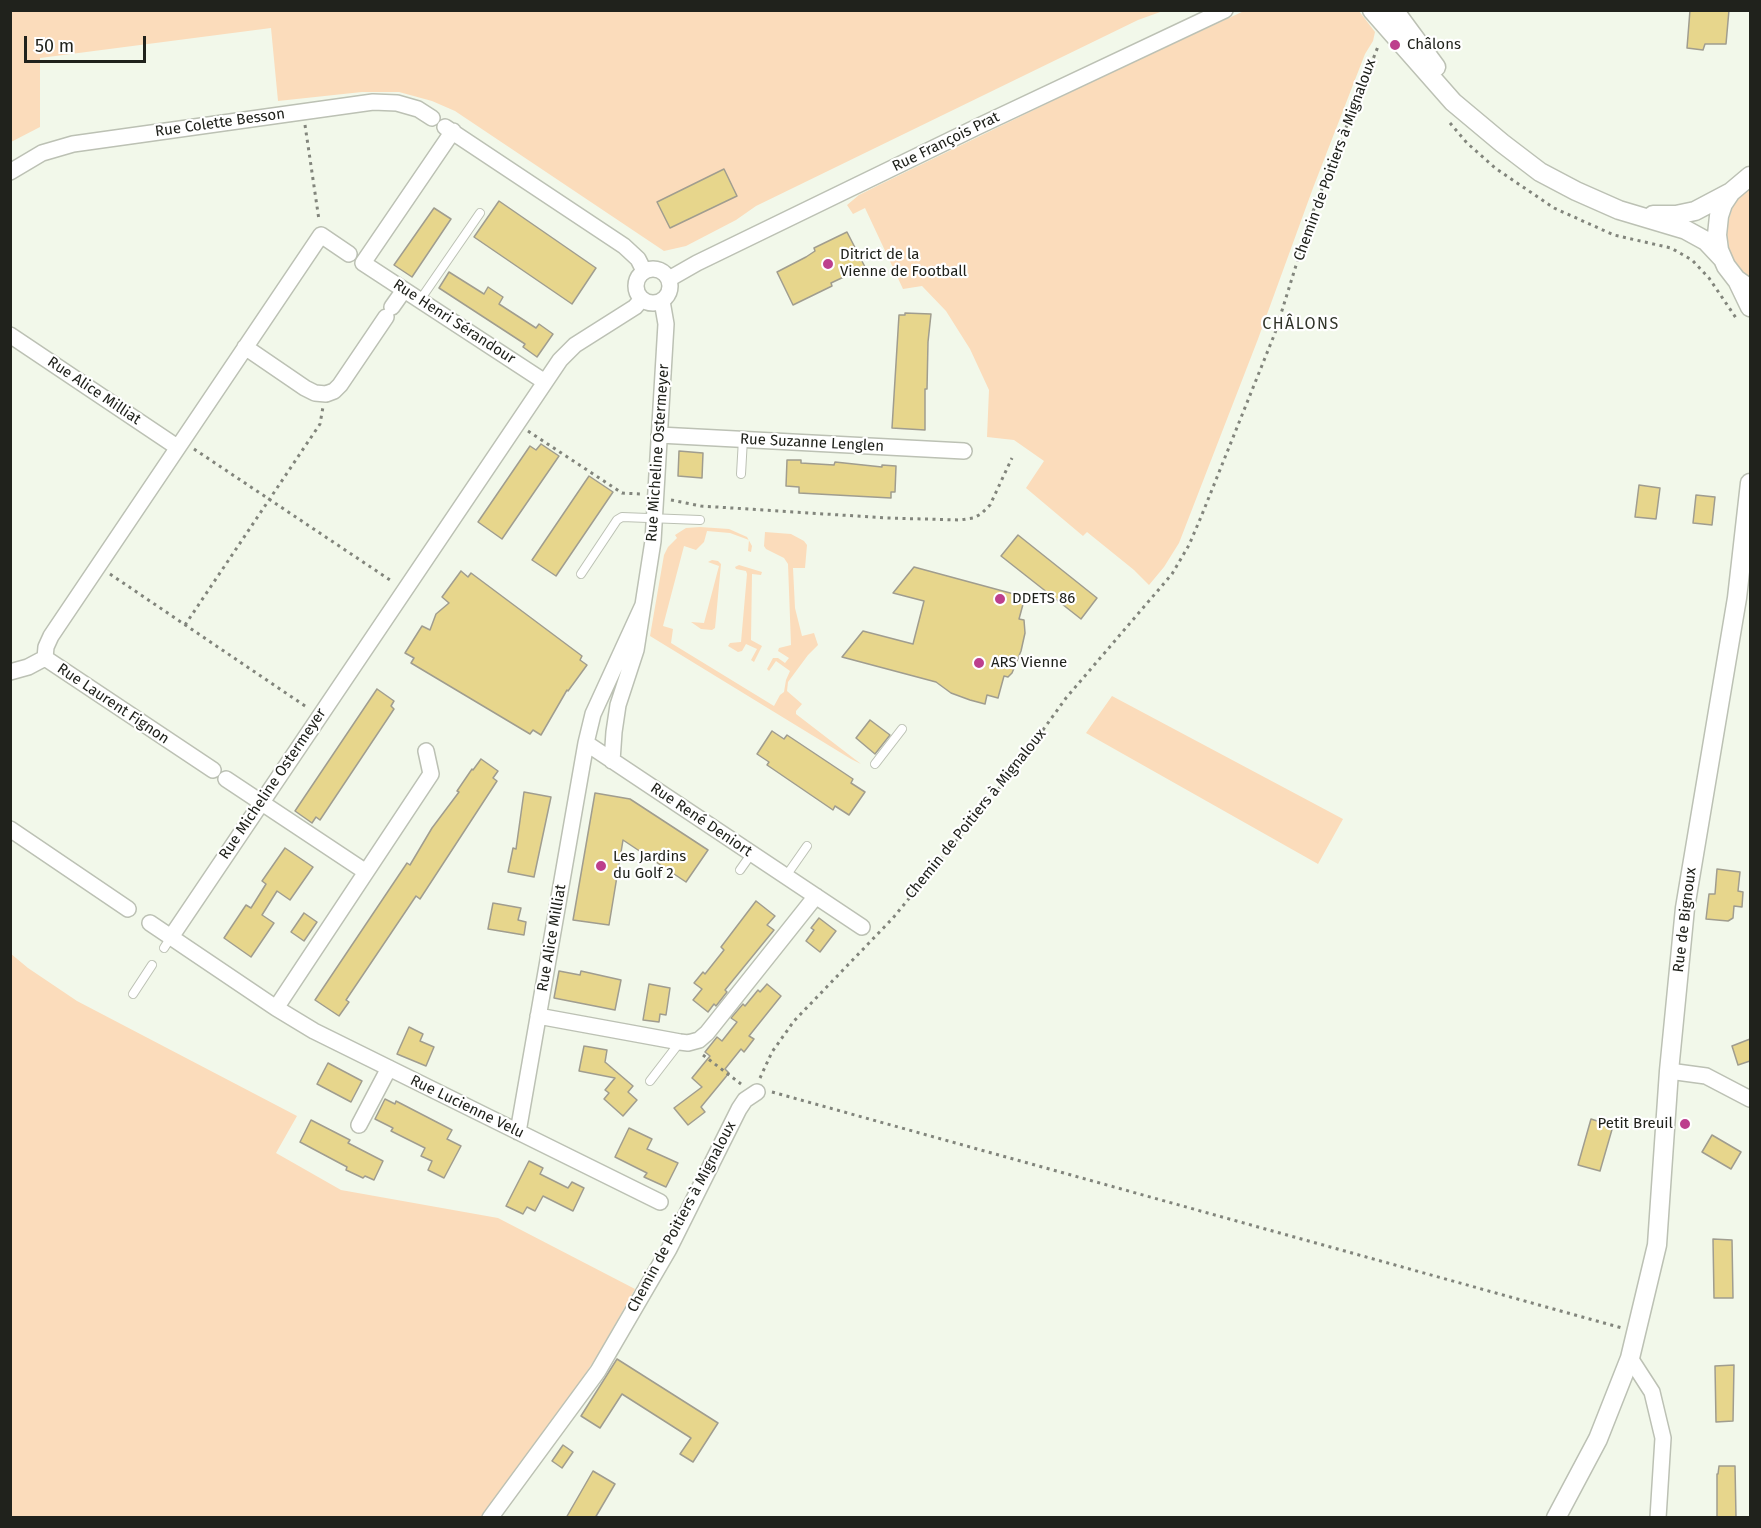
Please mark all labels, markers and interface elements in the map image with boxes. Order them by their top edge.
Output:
scale bar [27,24,148,62]
text: 50 m [35,35,74,57]
place label: Châlons [1407,36,1461,54]
marker: Châlons [1388,38,1402,52]
street label: Chemin de Poitiers à Mignaloux [1290,57,1380,263]
street label: Rue Colette Besson [154,105,286,141]
street label: Rue François Prat [889,108,1003,176]
place label: Ditrict de la Vienne de Football [840,246,967,281]
marker: Ditrict de la Vienne de Football [821,257,835,271]
street label: Rue Henri Sérandour [390,276,518,368]
district label: CHÂLONS [1262,315,1340,335]
street label: Rue Alice Milliat [44,353,144,429]
street label: Rue Micheline Ostermeyer [643,363,673,543]
street label: Rue Suzanne Lenglen [740,430,884,456]
place label: DDETS 86 [1012,590,1075,608]
marker: DDETS 86 [993,592,1007,606]
place label: ARS Vienne [991,654,1067,672]
marker: ARS Vienne [972,656,986,670]
street label: Rue Laurent Fignon [54,660,172,748]
street label: Rue Micheline Ostermeyer [216,705,330,863]
street label: Chemin de Poitiers à Mignaloux [902,725,1050,903]
street label: Rue René Deniort [647,779,755,861]
place label: Les Jardins du Golf 2 [613,848,686,883]
marker: Les Jardins du Golf 2 [594,859,608,873]
street label: Rue de Bignoux [1670,866,1700,974]
street label: Rue Alice Milliat [534,883,570,993]
street label: Rue Lucienne Velu [407,1072,527,1142]
place label: Petit Breuil [1598,1115,1673,1133]
marker: Petit Breuil [1678,1117,1692,1131]
street label: Chemin de Poitiers à Mignaloux [624,1119,740,1315]

